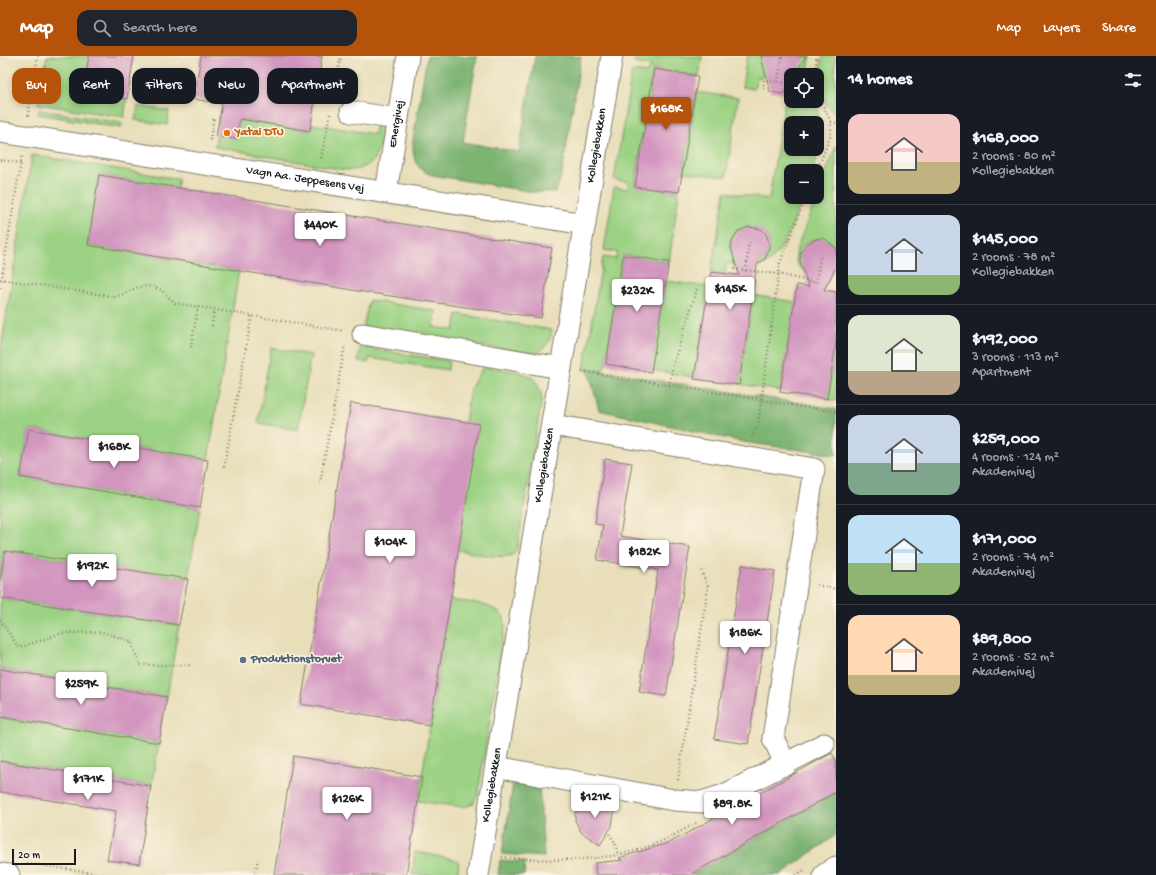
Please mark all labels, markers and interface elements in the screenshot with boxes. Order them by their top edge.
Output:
search box [77,10,357,46]
text: Map [20,17,53,40]
icon: search [91,17,113,39]
text: Search here [123,19,197,37]
text: Map [997,20,1021,37]
text: Layers [1043,20,1080,37]
text: Share [1102,20,1136,37]
chip: Buy [12,68,61,104]
chip: Rent [69,68,124,104]
chip: Filters [132,68,196,104]
chip: New [204,68,259,104]
chip: Apartment [267,68,358,104]
map controls [784,68,824,204]
button: locate [784,68,824,108]
icon: filters [1122,69,1144,91]
text: 14 homes [848,70,912,90]
pin: $168K [638,97,694,131]
street label: Energivej [386,99,408,149]
text: $168K [650,102,682,117]
street label: Kollegiebakken [584,107,610,184]
button: + [784,116,824,156]
place label: Yatai DTU [233,126,284,140]
marker: Yatai DTU [222,128,232,138]
text: $168,000 [972,129,1039,149]
icon: home [880,130,928,178]
text: 2 rooms · 80 m² [972,149,1056,164]
street label: Vagn Aa. Jeppesens Vej [244,164,365,196]
button: − [784,164,824,204]
text: Kollegiebakken [972,164,1054,179]
pin: $440K [292,213,348,247]
text: $440K [304,218,336,233]
text: $145,000 [972,230,1038,250]
icon: home [880,231,928,279]
text: 2 rooms · 78 m² [972,250,1055,265]
text: Kollegiebakken [972,265,1054,280]
pin: $145K [702,277,758,311]
pin: $232K [609,279,665,313]
text: $145K [714,282,746,297]
text: $232K [621,284,653,299]
text: $192,000 [972,330,1038,350]
icon: home [880,331,928,379]
text: 3 rooms · 113 m² [972,350,1059,365]
text: Apartment [972,365,1031,380]
street label: Kollegiebakken [532,427,558,504]
text: $259,000 [972,430,1040,450]
icon: home [880,431,928,479]
pin: $168K [86,435,142,469]
text: $168K [98,440,130,455]
text: 4 rooms · 124 m² [972,450,1059,465]
text: Akademivej [972,465,1035,480]
pin: $104K [362,530,418,564]
text: $171,000 [972,530,1037,550]
icon: home [880,531,928,579]
text: $104K [374,535,406,550]
pin: $182K [616,540,672,574]
text: $182K [628,545,660,560]
text: 2 rooms · 74 m² [972,550,1054,565]
pin: $192K [64,554,120,588]
text: $192K [76,559,108,574]
text: Akademivej [972,565,1035,580]
pin: $186K [717,621,773,655]
text: $186K [729,626,761,641]
text: $89,800 [972,630,1031,650]
icon: home [880,631,928,679]
text: 2 rooms · 52 m² [972,650,1054,665]
place label: Produktionstorvet [250,653,343,667]
marker: Produktionstorvet [238,655,248,665]
text: Akademivej [972,665,1035,680]
pin: $259K [53,672,109,706]
text: $259K [65,677,97,692]
street label: Kollegiebakken [480,746,506,824]
pin: $171K [60,767,116,801]
text: $171K [73,772,103,787]
pin: $121K [567,785,623,819]
pin: $126K [319,787,375,821]
text: $121K [580,790,610,805]
text: $126K [331,792,363,807]
pin: $89.8K [699,792,765,826]
text: $89.8K [713,797,751,812]
scale bar [12,847,76,866]
text: 20 m [18,850,40,862]

